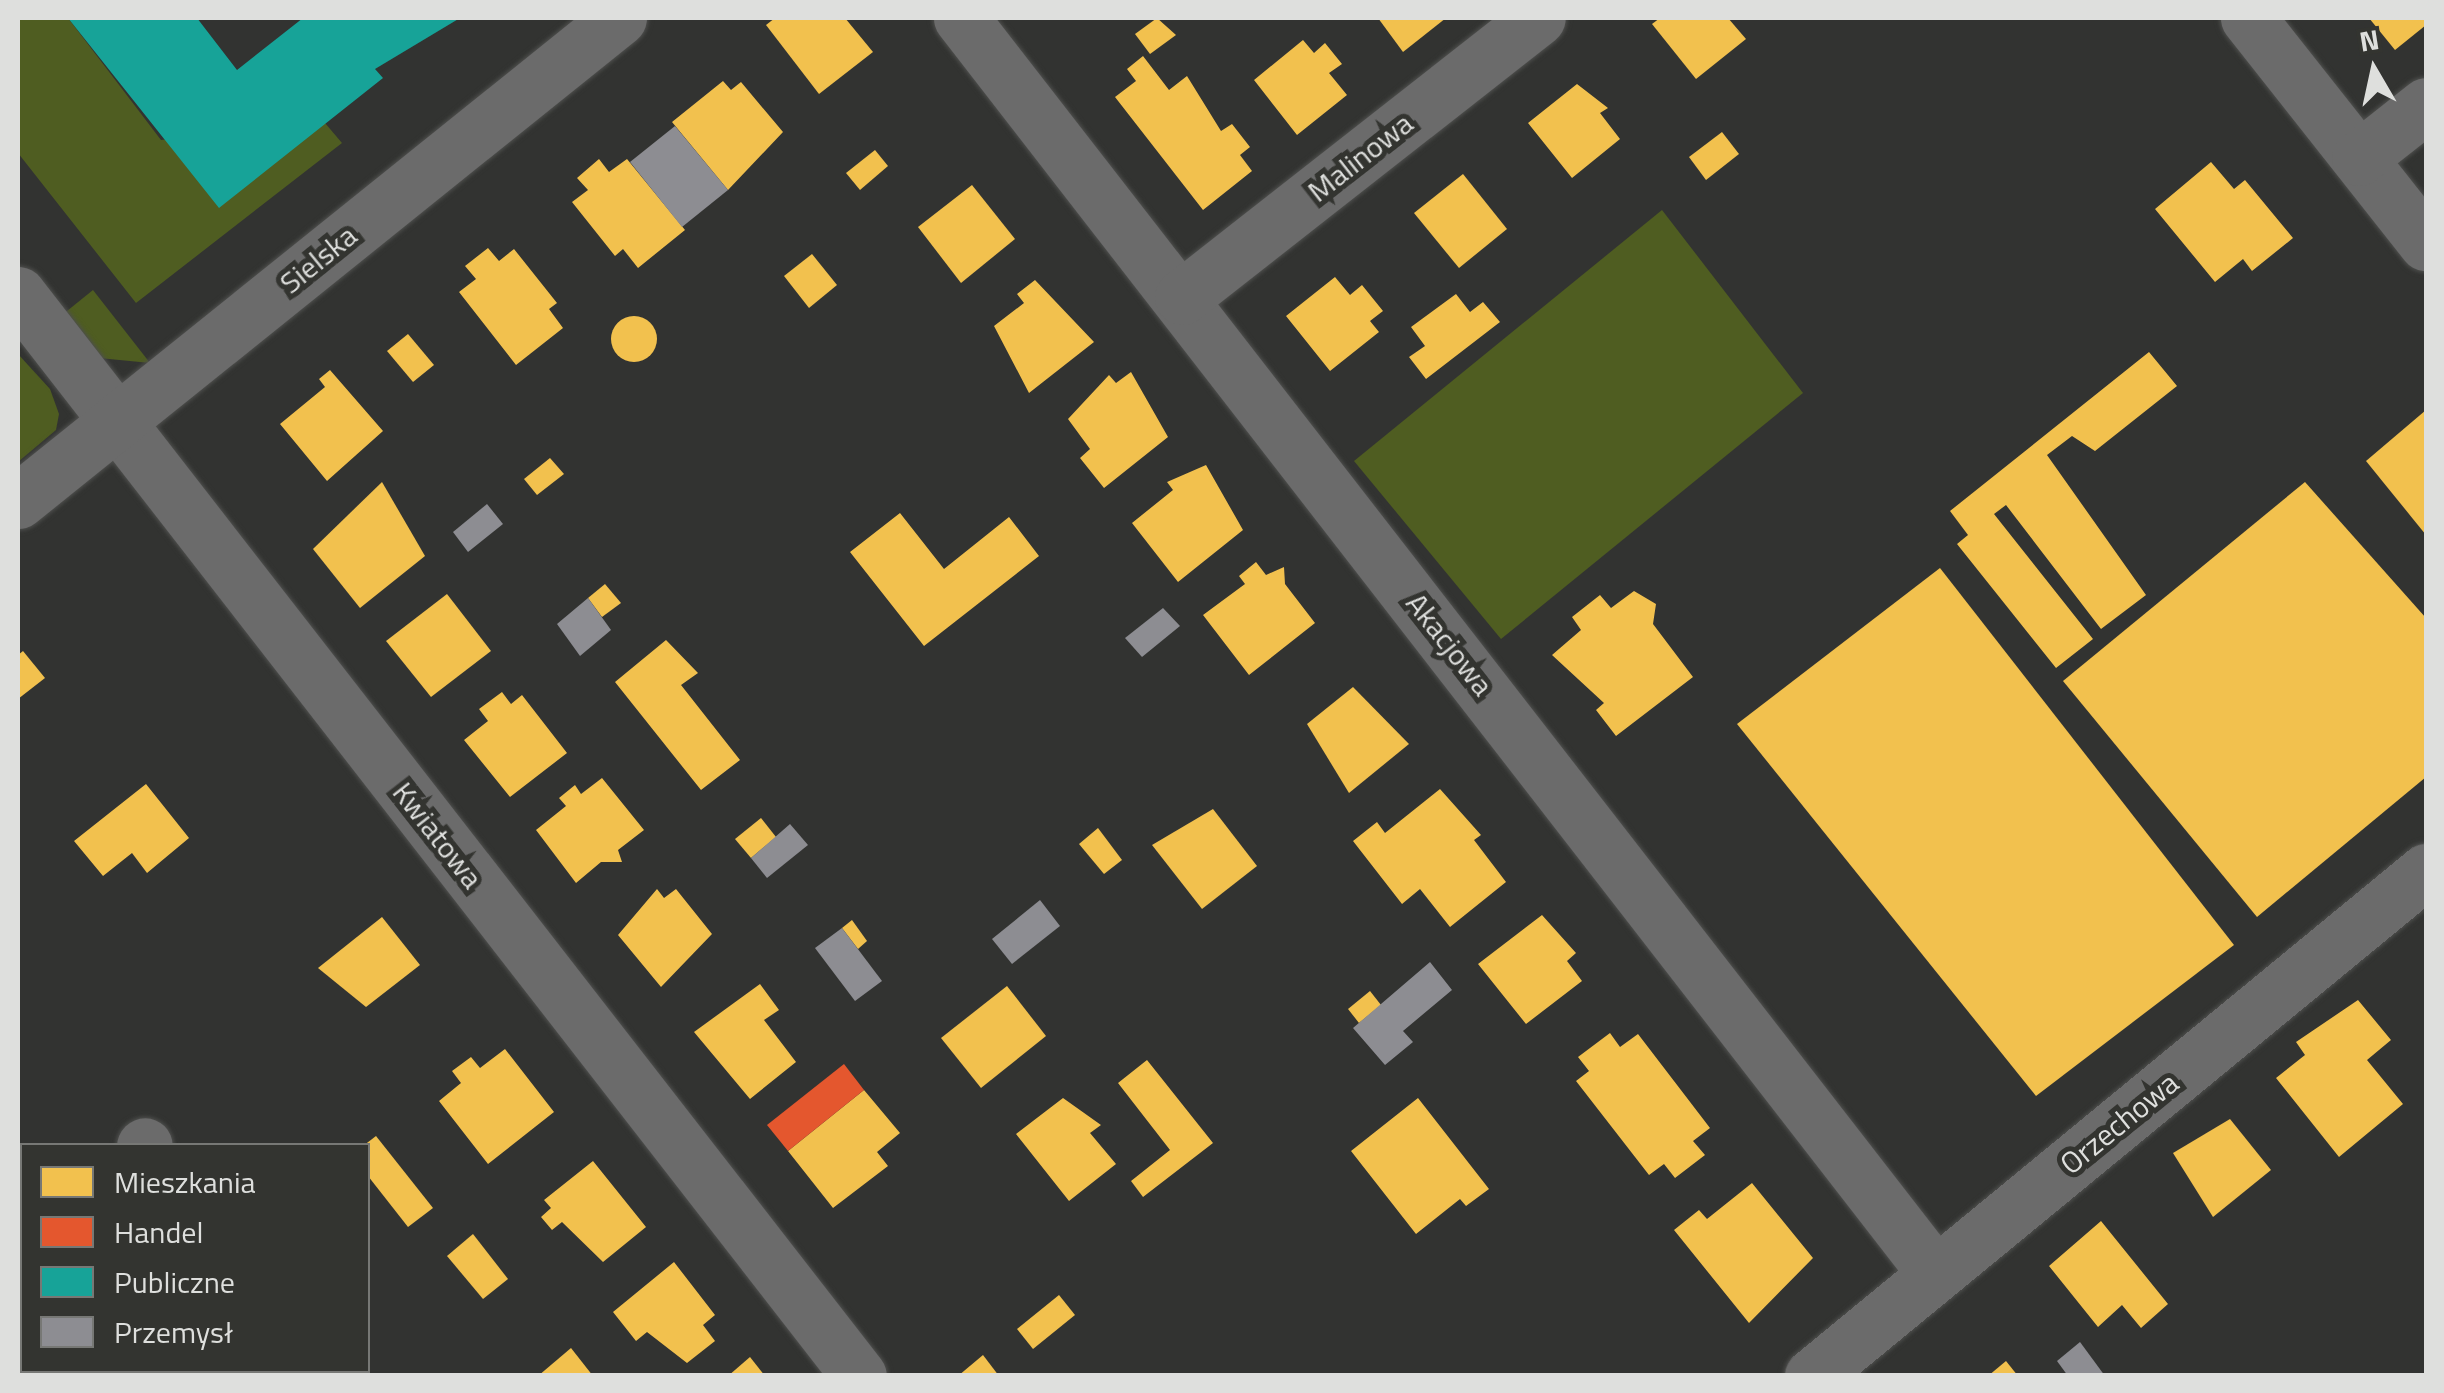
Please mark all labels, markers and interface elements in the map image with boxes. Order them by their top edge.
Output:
text: N [2356,17,2382,63]
north arrow [2324,20,2424,120]
street label: Malinowa [1300,105,1420,209]
street label: Sielska [272,217,364,301]
street label: Akacjowa [1399,586,1501,702]
street label: Kwiatowa [385,775,491,895]
street label: Orzechowa [2053,1064,2185,1182]
legend [20,1143,370,1373]
text: Mieszkania [114,1159,256,1205]
text: Handel [114,1209,203,1255]
text: Publiczne [114,1259,235,1305]
text: Przemysł [114,1309,233,1355]

